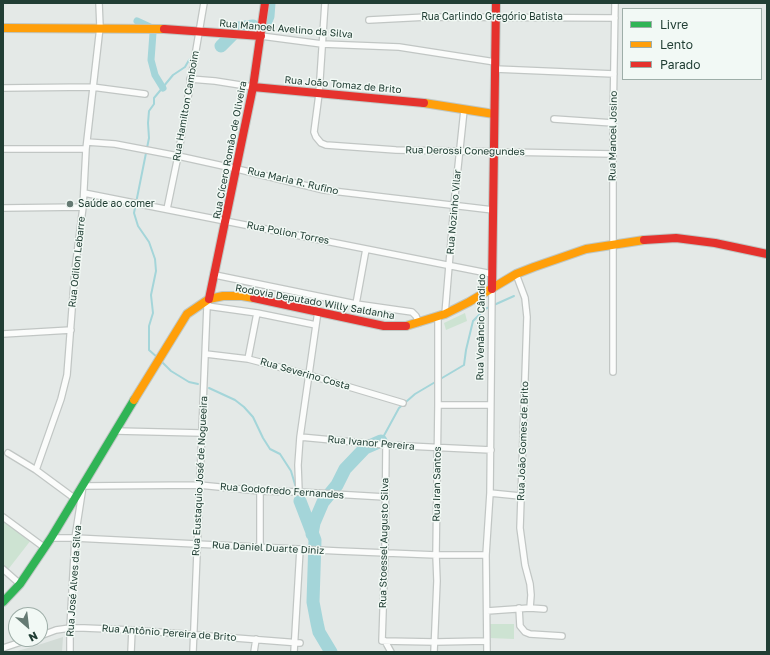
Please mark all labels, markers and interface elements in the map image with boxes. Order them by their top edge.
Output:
legend [622,8,762,80]
street label: Rua Carlindo Gregório Batista [421,11,563,23]
street label: Rua Manoel Avelino da Silva [219,17,353,41]
text: Livre [660,17,688,32]
text: Lento [660,37,693,52]
street label: Rua Hamilton Camboim [170,50,202,162]
text: Parado [660,57,700,72]
street label: Rua João Tomaz de Brito [284,74,402,96]
street label: Rua Cícero Romão de Oliveira [211,80,249,220]
street label: Rua Manoel Josino [606,91,620,181]
street label: Rua Derossi Conegundes [405,144,525,158]
street label: Rua Maria R. Rufino [246,165,340,197]
street label: Rua Nozinho Vilar [444,169,464,255]
place label: Saúde ao comer [78,198,155,210]
marker: Saúde ao comer [65,199,75,209]
street label: Rua Odilon Lebarre [66,216,88,308]
street label: Rua Polion Torres [246,219,330,247]
street label: Rua Venâncio Cândido [474,273,488,381]
street label: Rodovia Deputado Willy Saldanha [234,282,396,322]
street label: Rua Severino Costa [259,355,351,393]
street label: Rua João Gomes de Brito [515,381,531,501]
street label: Rua Eustaquio José de Nogueeira [190,396,210,556]
street label: Rua Ivanor Pereira [327,433,415,453]
street label: Rua Iran Santos [430,446,444,522]
street label: Rua Stoessel Augusto Silva [377,478,391,608]
street label: Rua Godofredo Fernandes [219,481,345,501]
street label: Rua José Alves da Silva [64,525,84,637]
street label: Rua Daniel Duarte Diniz [212,539,324,557]
north arrow [8,607,48,647]
street label: Rua Antônio Pereira de Brito [101,622,237,644]
text: N [27,629,40,645]

